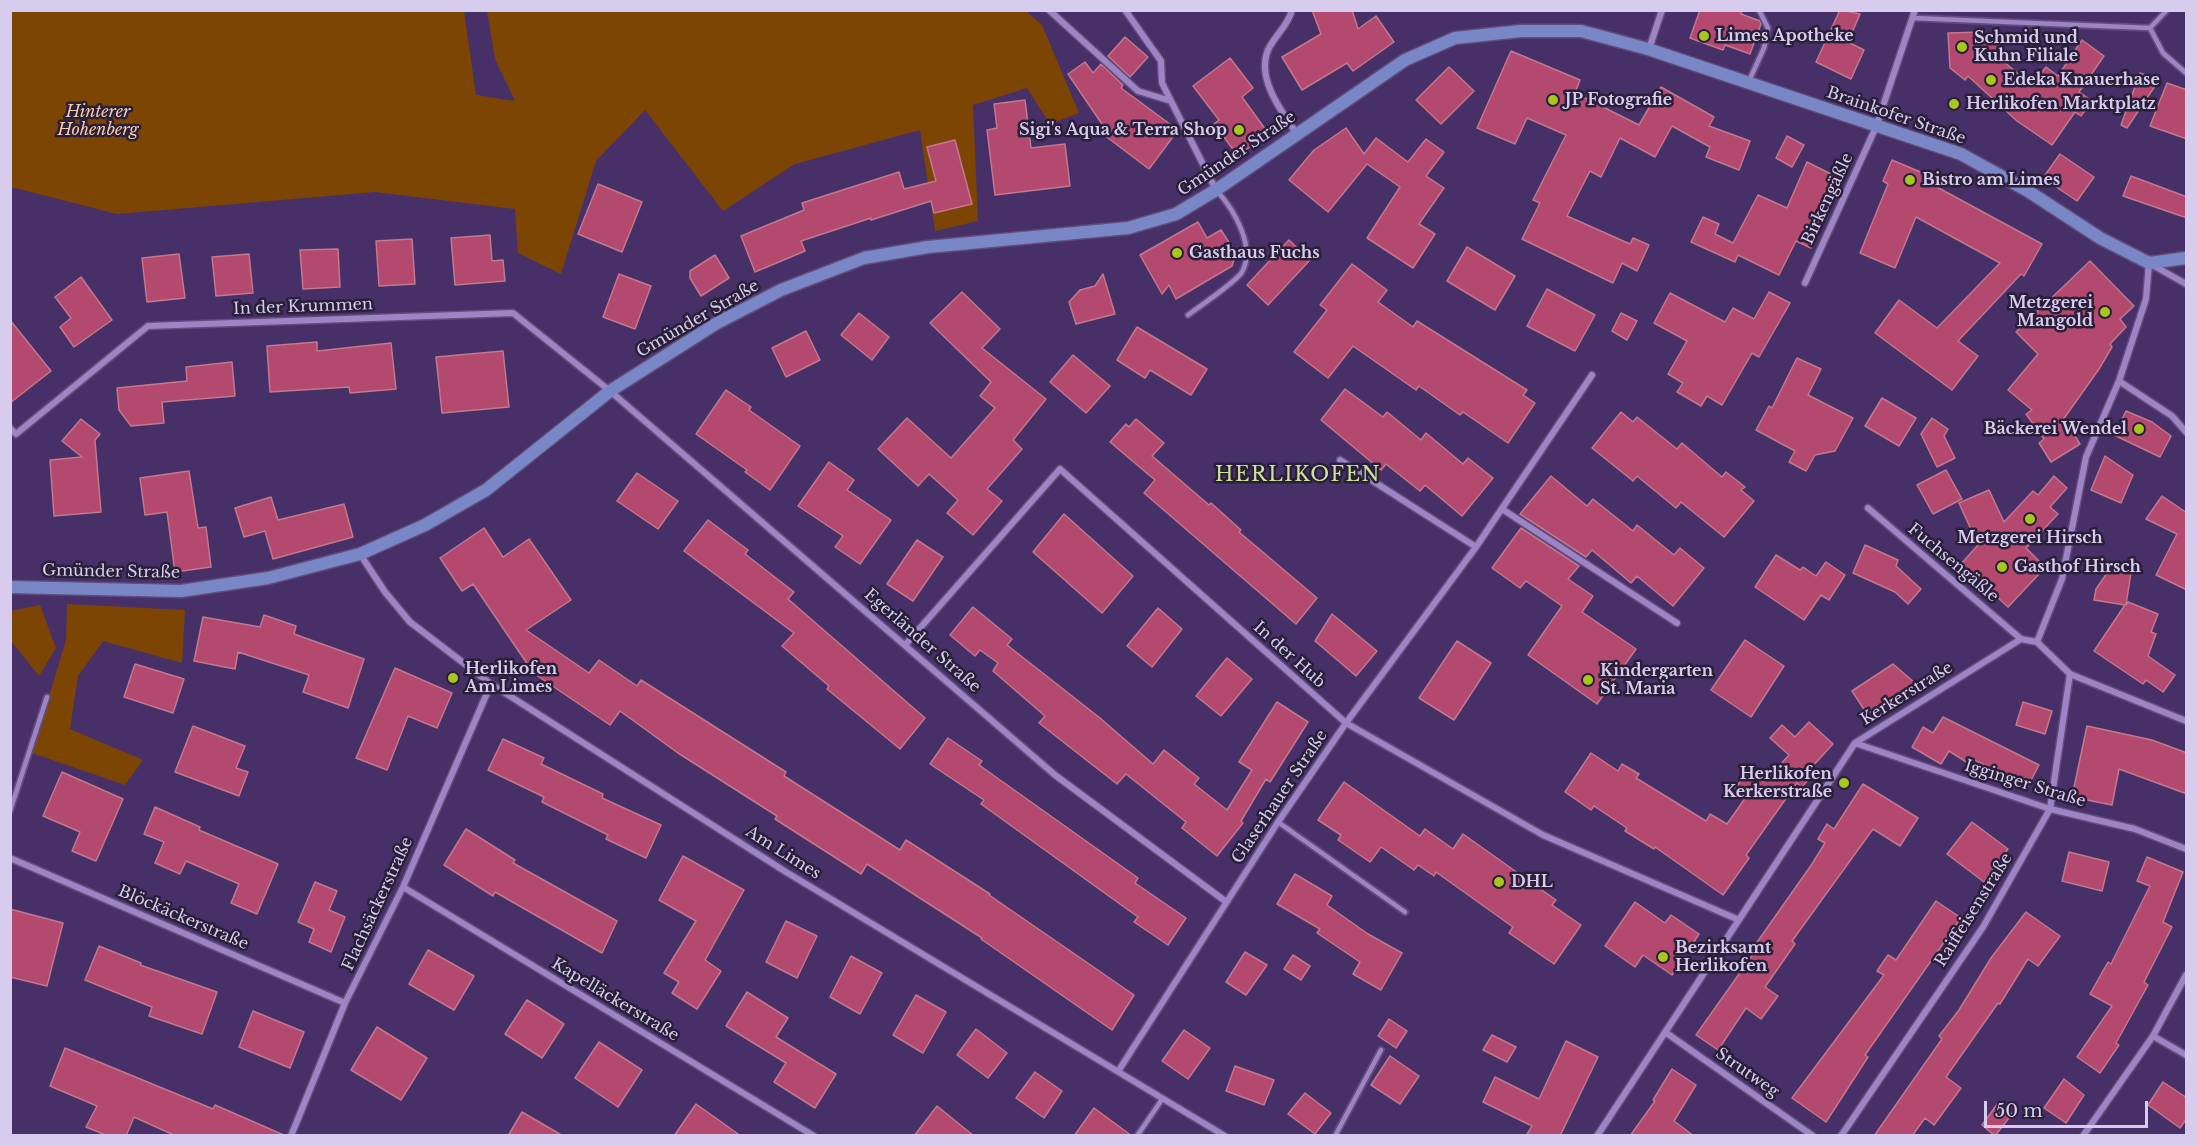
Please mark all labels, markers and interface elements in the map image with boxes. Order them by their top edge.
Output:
place label: Limes Apotheke [1716,26,1854,46]
place label: Schmid und Kuhn Filiale [1974,28,2078,66]
marker: Limes Apotheke [1697,29,1711,43]
marker: Schmid und Kuhn Filiale [1955,40,1969,54]
place label: Edeka Knauerhase [2003,70,2160,90]
marker: Edeka Knauerhase [1984,73,1998,87]
street label: Brainkofer Straße [1824,83,1968,149]
place label: JP Fotografie [1565,90,1672,110]
marker: JP Fotografie [1546,93,1560,107]
place label: Herlikofen Marktplatz [1966,94,2156,114]
marker: Herlikofen Marktplatz [1947,97,1961,111]
park label: Hinterer Hohenberg [58,102,138,140]
street label: Gmünder Straße [1174,107,1300,201]
place label: Sigi's Aqua & Terra Shop [1019,120,1227,140]
marker: Sigi's Aqua & Terra Shop [1232,123,1246,137]
street label: Birkengäßle [1798,150,1858,248]
place label: Bistro am Limes [1922,170,2060,190]
marker: Bistro am Limes [1903,173,1917,187]
place label: Gasthaus Fuchs [1189,243,1320,263]
marker: Gasthaus Fuchs [1170,246,1184,260]
street label: Gmünder Straße [633,276,763,362]
place label: Metzgerei Mangold [2008,293,2093,331]
street label: In der Krummen [233,295,373,319]
marker: Metzgerei Mangold [2098,305,2112,319]
place label: Bäckerei Wendel [1984,419,2127,439]
marker: Bäckerei Wendel [2132,422,2146,436]
district label: HERLIKOFEN [1215,463,1381,487]
marker: Metzgerei Hirsch [2023,512,2037,526]
street label: Fuchsengäßle [1904,520,2002,606]
place label: Metzgerei Hirsch [1957,528,2103,548]
place label: Gasthof Hirsch [2014,557,2141,577]
marker: Gasthof Hirsch [1995,560,2009,574]
street label: Gmünder Straße [42,561,180,583]
street label: Egerländer Straße [860,585,984,697]
street label: In der Hub [1249,618,1329,692]
street label: Kerkerstraße [1857,658,1957,730]
place label: Herlikofen Am Limes [465,659,557,697]
place label: Kindergarten St. Maria [1600,661,1713,699]
marker: Herlikofen Am Limes [446,671,460,685]
marker: Kindergarten St. Maria [1581,673,1595,687]
street label: Glaserhauer Straße [1228,727,1332,867]
street label: Igginger Straße [1962,756,2088,812]
place label: Herlikofen Kerkerstraße [1723,764,1832,802]
marker: Herlikofen Kerkerstraße [1837,776,1851,790]
street label: Am Limes [742,822,824,884]
street label: Flachsäckerstraße [339,834,417,974]
street label: Raiffeisenstraße [1931,850,2017,970]
place label: DHL [1511,872,1553,892]
marker: DHL [1492,875,1506,889]
street label: Blöckäckerstraße [115,882,251,954]
place label: Bezirksamt Herlikofen [1675,938,1771,976]
marker: Bezirksamt Herlikofen [1656,950,1670,964]
street label: Kapelläckerstraße [548,954,682,1046]
street label: Strutweg [1712,1044,1782,1102]
scale bar [1987,1089,2150,1127]
text: 50 m [1995,1100,2043,1122]

